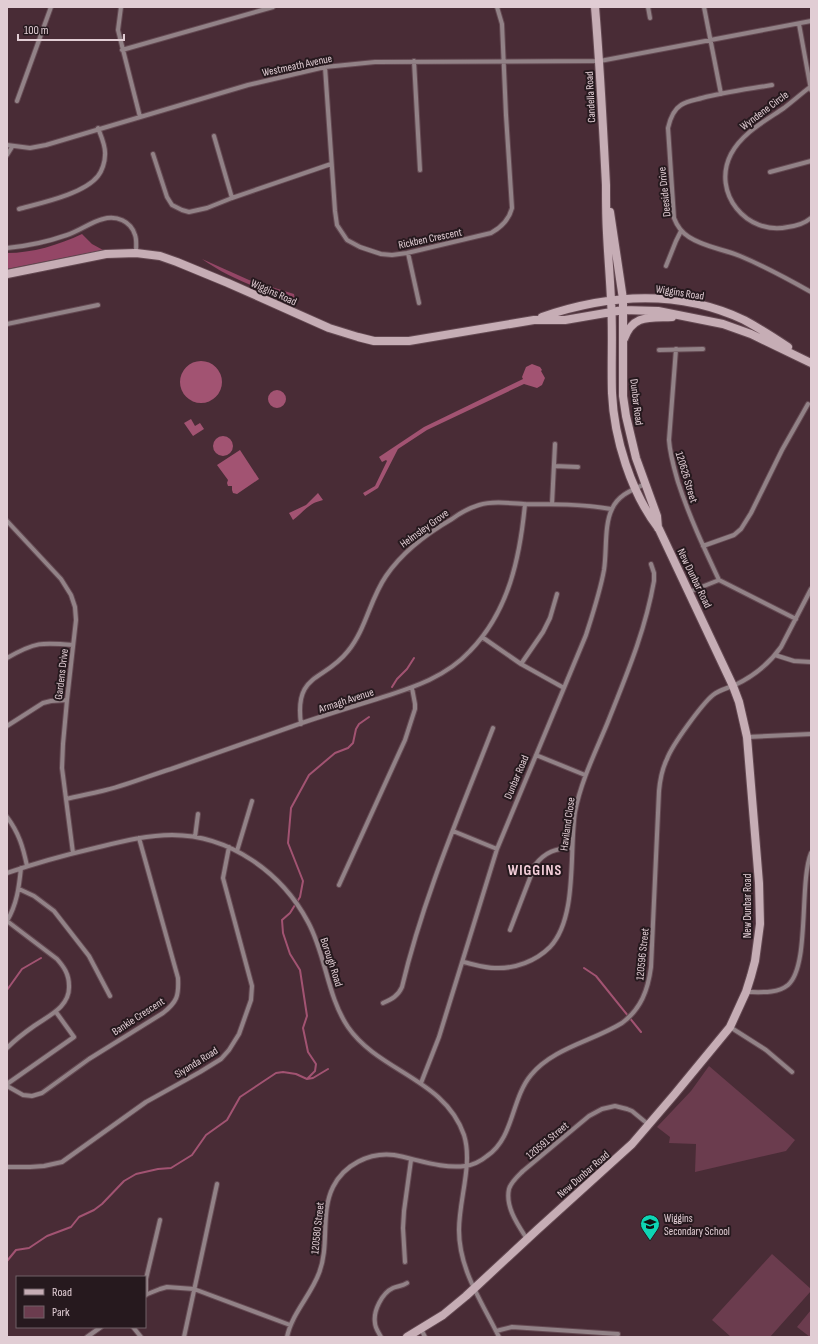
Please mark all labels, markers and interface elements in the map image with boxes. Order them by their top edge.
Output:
scale bar [18,16,124,42]
text: 100 m [24,23,49,38]
street label: Westmeath Avenue [261,52,333,79]
street label: Candella Road [583,71,598,123]
street label: Wyndene Circle [738,88,791,133]
street label: Deeside Drive [655,166,674,218]
street label: Rickben Crescent [397,225,464,252]
street label: Wiggins Road [249,277,299,308]
street label: Wiggins Road [655,282,705,303]
street label: Dunbar Road [627,378,646,426]
street label: 120626 Street [673,450,701,505]
street label: Helmsley Grove [397,506,451,550]
street label: New Dunbar Road [675,546,715,610]
street label: Gardens Drive [52,648,71,700]
street label: Armagh Avenue [316,685,375,716]
street label: Dunbar Road [501,753,532,801]
street label: Haviland Close [557,797,578,852]
district label: WIGGINS [508,861,562,880]
street label: New Dunbar Road [741,873,754,938]
street label: 120596 Street [633,927,652,981]
street label: Borough Road [317,936,346,989]
street label: Bankie Crescent [110,994,167,1038]
street label: Siyanda Road [172,1044,221,1081]
street label: 120591 Street [523,1118,572,1162]
street label: New Dunbar Road [555,1148,612,1200]
street label: 120580 Street [308,1201,327,1255]
place label: Wiggins Secondary School [664,1212,730,1238]
school or university icon: Wiggins Secondary School [639,1213,661,1241]
legend [16,1276,146,1328]
text: Road [52,1285,72,1300]
text: Park [52,1305,70,1320]

